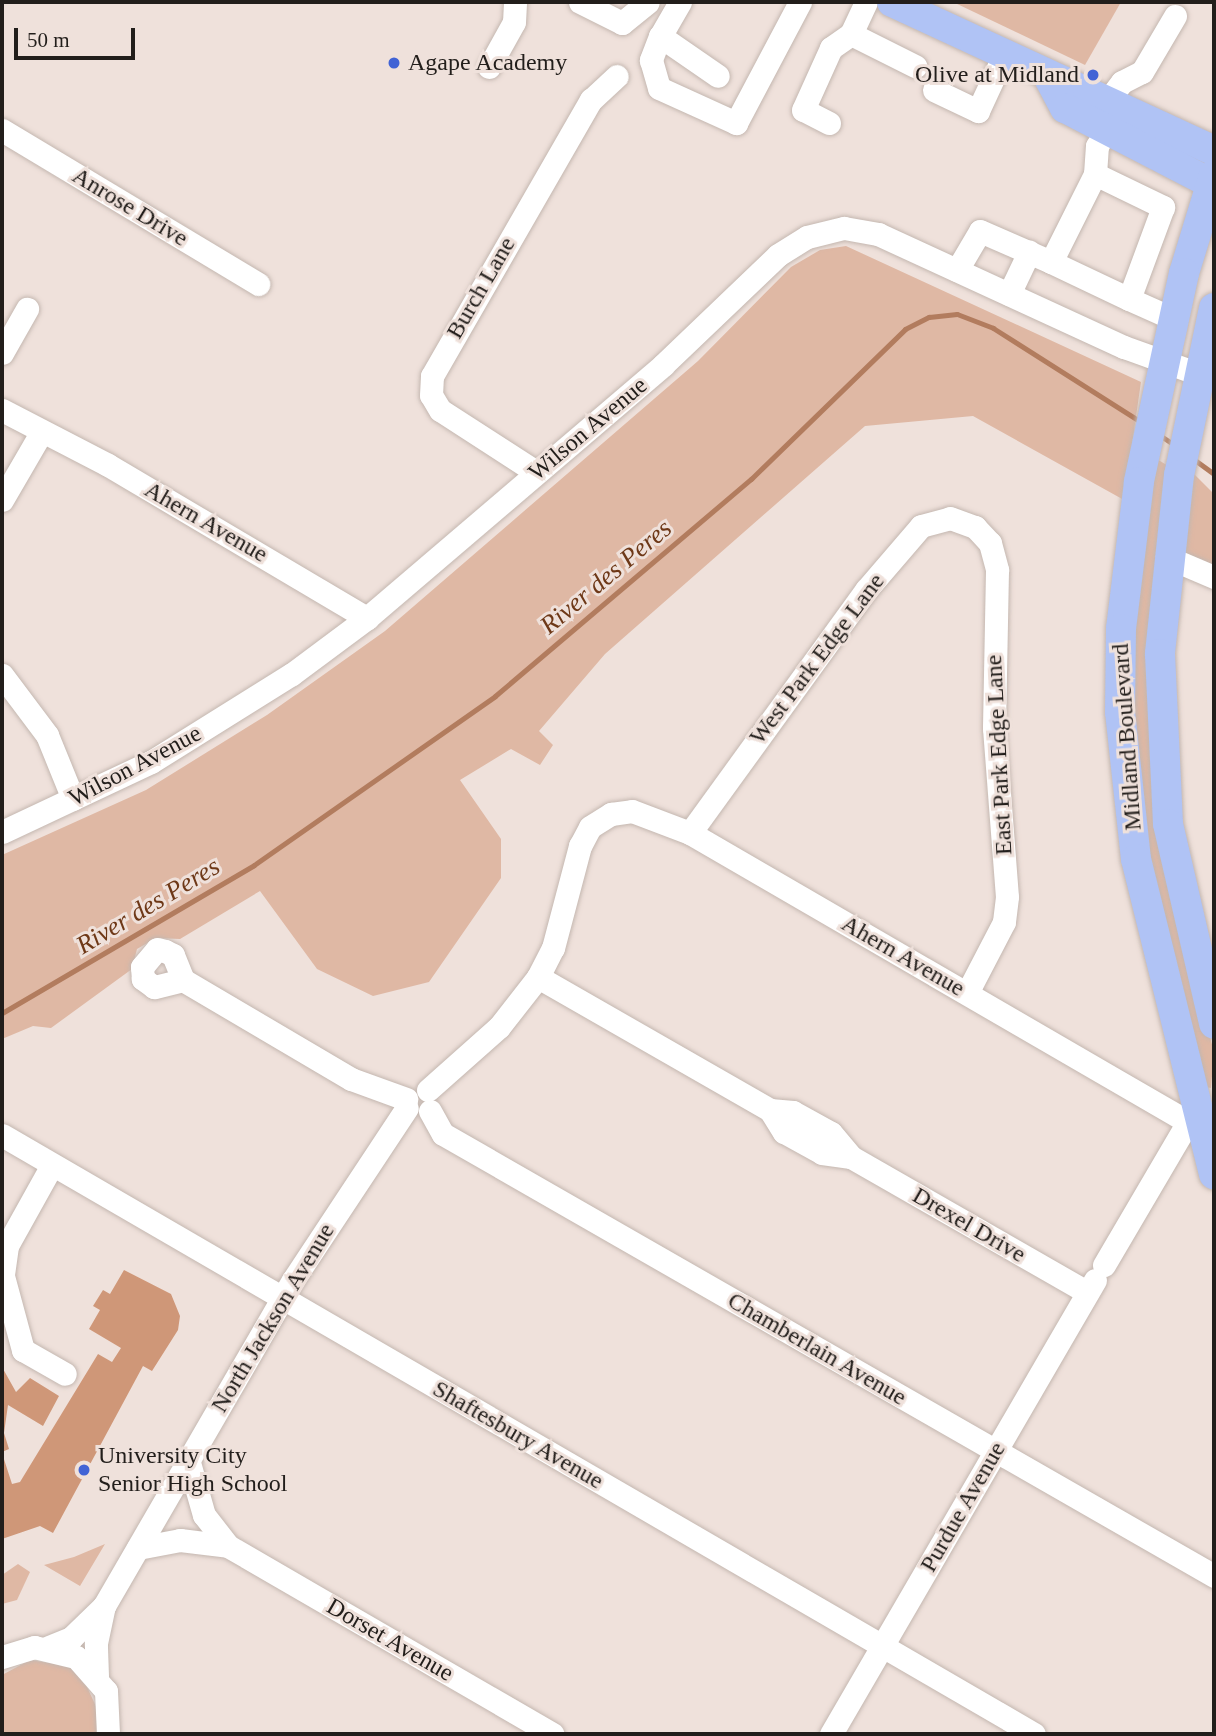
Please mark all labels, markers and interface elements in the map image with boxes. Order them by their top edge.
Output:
scale bar [18,14,138,58]
text: 50 m [27,28,70,52]
place label: Agape Academy [408,49,569,77]
marker: Agape Academy [386,55,402,71]
place label: Olive at Midland [915,61,1079,89]
marker: Olive at Midland [1085,67,1101,83]
street label: Anrose Drive [67,161,193,253]
street label: Burch Lane [440,232,522,344]
street label: Wilson Avenue [522,371,654,487]
street label: Ahern Avenue [139,475,273,569]
water label: River des Peres [534,513,678,641]
street label: West Park Edge Lane [743,568,891,750]
street label: Midland Boulevard [1106,643,1148,831]
street label: East Park Edge Lane [979,654,1019,856]
street label: Wilson Avenue [63,719,207,813]
water label: River des Peres [70,851,226,961]
street label: Ahern Avenue [836,909,970,1003]
street label: Drexel Drive [907,1181,1031,1269]
street label: North Jackson Avenue [205,1218,341,1418]
street label: Chamberlain Avenue [722,1286,912,1412]
street label: Shaftesbury Avenue [427,1374,609,1496]
street label: Purdue Avenue [914,1436,1012,1578]
place label: University City Senior High School [98,1442,287,1498]
marker: University City Senior High School [76,1462,92,1478]
street label: Dorset Avenue [321,1592,459,1688]

